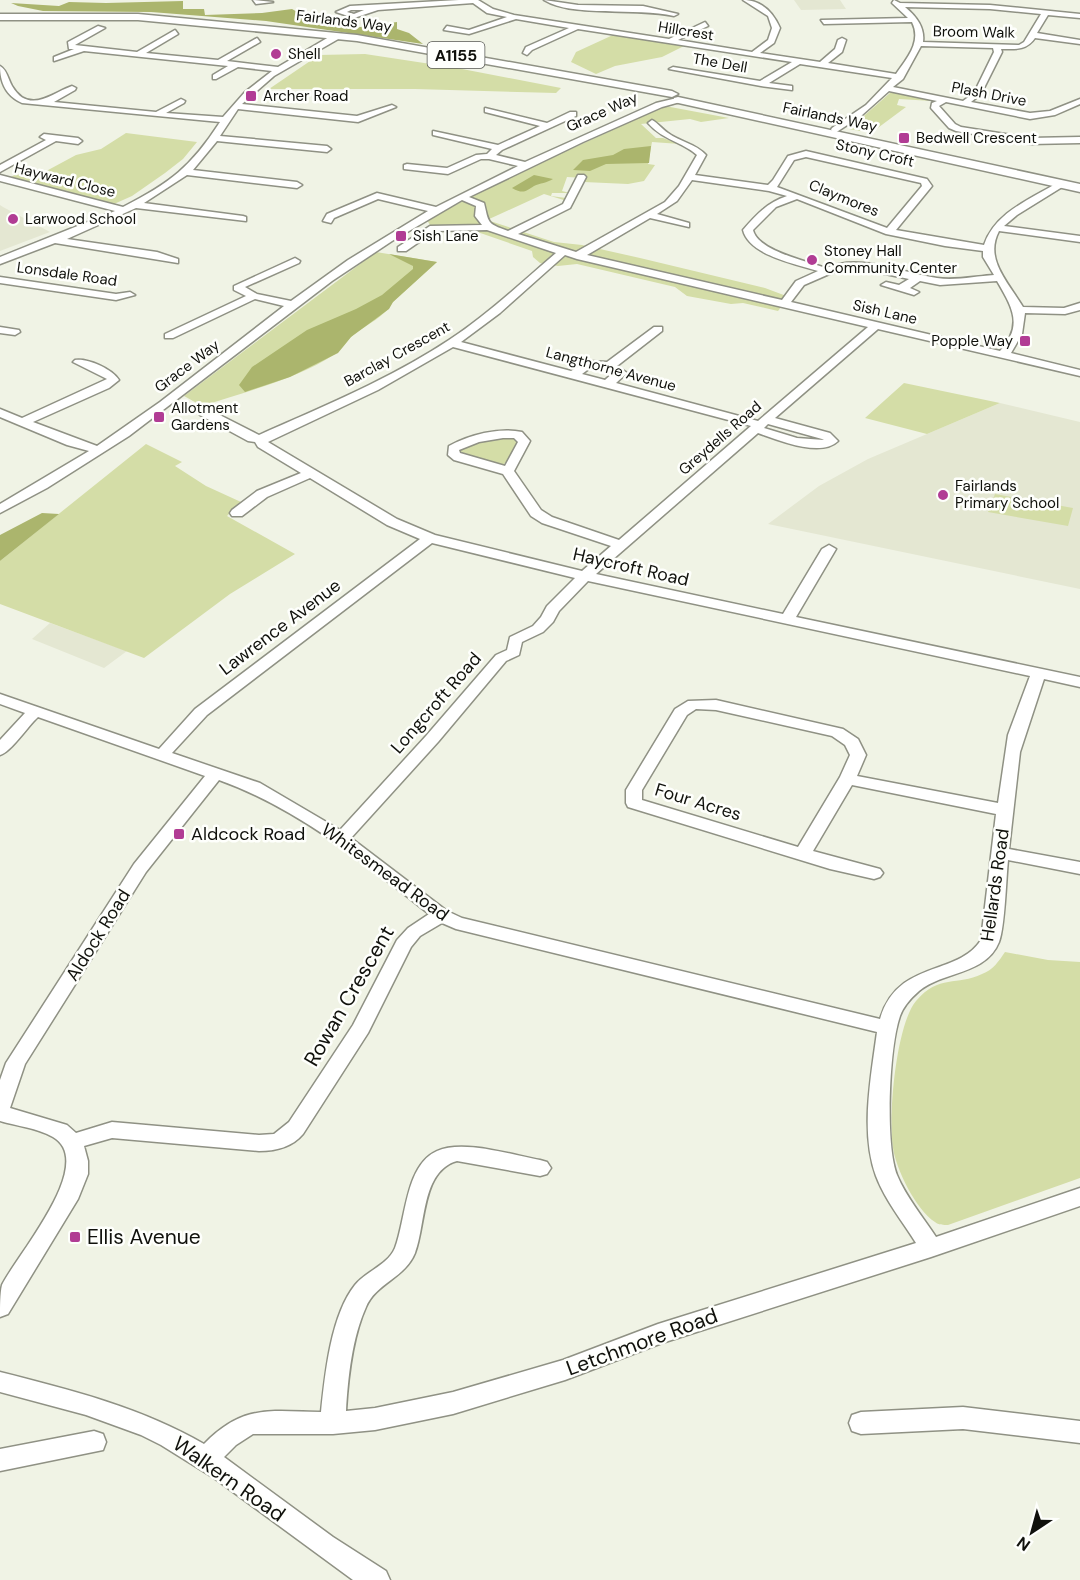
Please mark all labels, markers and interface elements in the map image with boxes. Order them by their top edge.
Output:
street label: Fairlands Way [295,5,393,37]
street label: Hillcrest [657,17,715,45]
street label: Broom Walk [933,21,1016,43]
road number: A1155 [428,42,484,68]
place label: Shell [288,44,321,64]
marker: Shell [269,47,283,61]
street label: The Dell [691,48,749,78]
street label: Plash Drive [950,77,1028,111]
place label: Archer Road [263,86,348,106]
street label: Grace Way [563,87,641,137]
marker: Archer Road [244,89,258,103]
street label: Fairlands Way [781,97,880,137]
place label: Bedwell Crescent [916,128,1037,148]
marker: Bedwell Crescent [897,131,911,145]
street label: Stony Croft [834,134,916,172]
street label: Hayward Close [12,158,118,202]
street label: Claymores [806,175,882,221]
place label: Larwood School [25,209,136,229]
marker: Larwood School [6,212,20,226]
place label: Sish Lane [413,226,479,246]
marker: Sish Lane [394,229,408,243]
place label: Stoney Hall Community Center [824,241,957,278]
marker: Stoney Hall Community Center [805,253,819,267]
street label: Lonsdale Road [16,257,118,291]
street label: Sish Lane [851,295,919,329]
street label: Barclay Crescent [340,317,454,391]
place label: Popple Way [931,331,1014,351]
marker: Popple Way [1018,334,1032,348]
street label: Grace Way [151,335,224,397]
street label: Langthorne Avenue [544,342,678,396]
street label: Greydells Road [674,396,766,480]
place label: Allotment Gardens [171,398,239,435]
marker: Allotment Gardens [152,410,166,424]
place label: Fairlands Primary School [955,476,1059,513]
marker: Fairlands Primary School [936,488,950,502]
street label: Haycroft Road [571,542,691,592]
street label: Lawrence Avenue [214,573,346,681]
street label: Longcroft Road [385,647,487,759]
street label: Four Acres [652,778,744,826]
street label: Whitesmead Road [316,818,454,926]
place label: Aldcock Road [191,822,305,846]
marker: Aldcock Road [172,827,186,841]
street label: Hellards Road [975,827,1015,943]
street label: Aldock Road [60,885,136,985]
street label: Rowan Crescent [297,921,401,1071]
place label: Ellis Avenue [87,1223,201,1251]
marker: Ellis Avenue [68,1230,82,1244]
street label: Letchmore Road [562,1302,722,1382]
street label: Walkern Road [167,1430,291,1528]
north arrow [1002,1502,1062,1562]
text: N [1013,1532,1034,1556]

